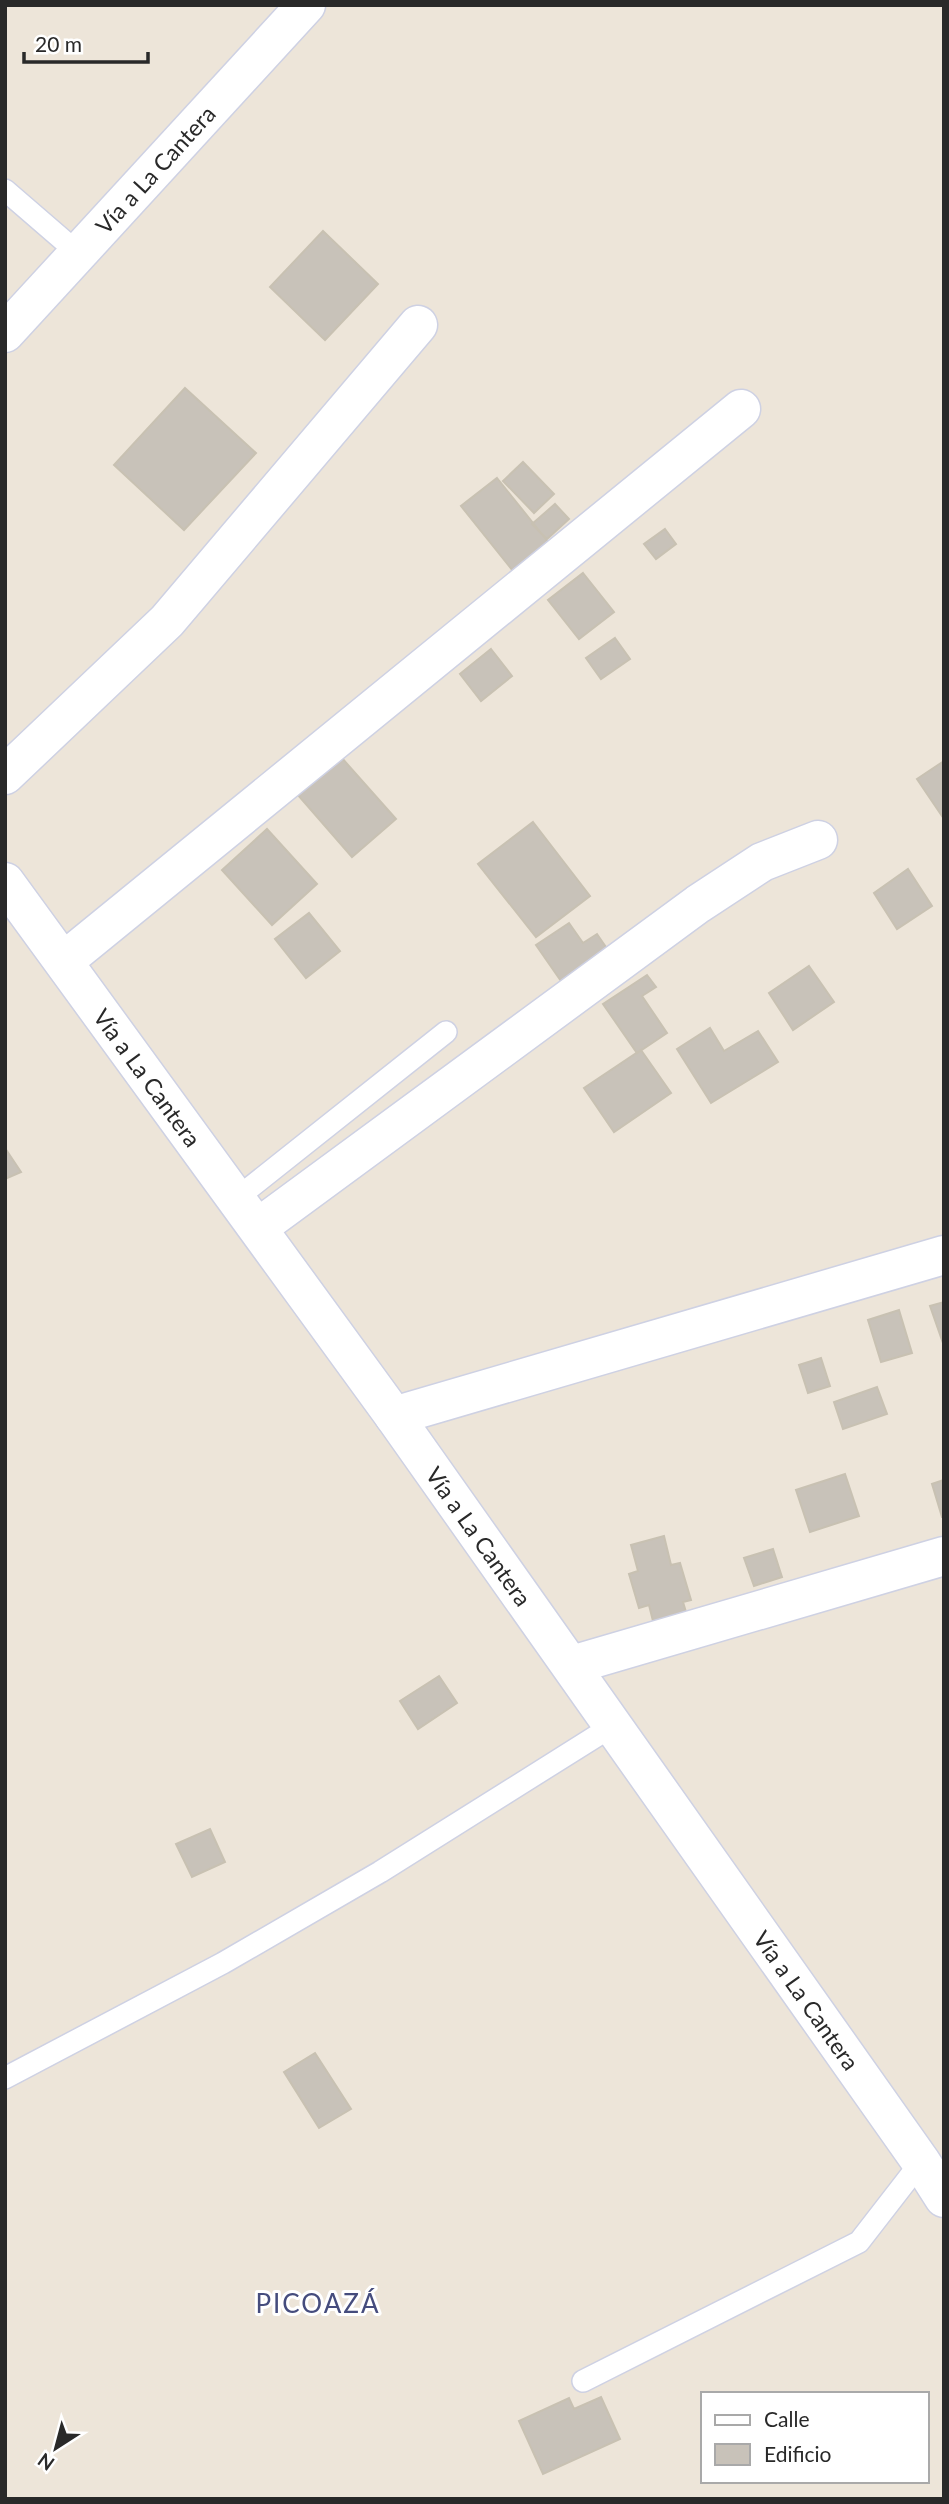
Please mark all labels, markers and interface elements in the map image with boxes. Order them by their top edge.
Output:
scale bar [24,21,149,65]
text: 20 m [35,31,82,56]
street label: Vía a La Cantera [89,100,221,239]
street label: Vía a La Cantera [88,1003,207,1152]
street label: Vía a La Cantera [420,1461,538,1611]
street label: Vía a La Cantera [748,1925,865,2075]
district label: PICOAZÁ [255,2287,381,2319]
legend [701,2392,928,2483]
text: Calle [764,2406,809,2431]
north arrow [21,2413,91,2483]
text: Edificio [764,2441,832,2466]
text: N [33,2449,58,2476]

